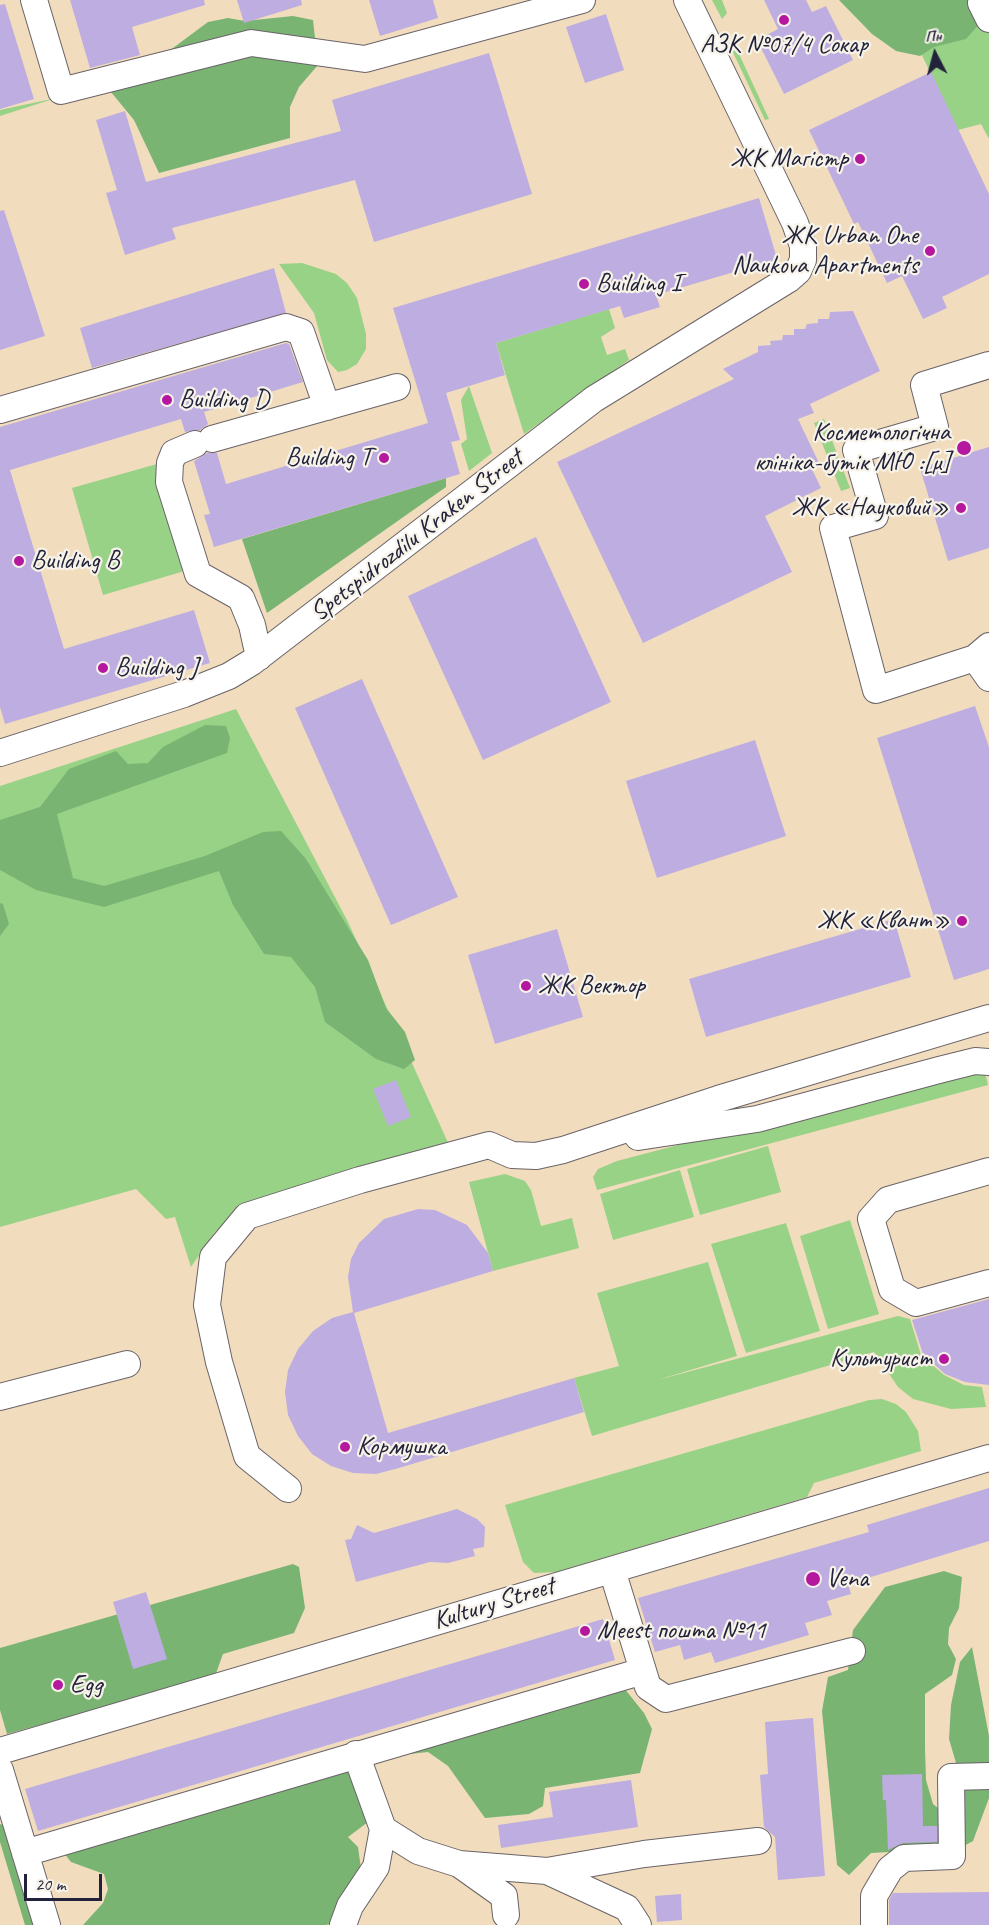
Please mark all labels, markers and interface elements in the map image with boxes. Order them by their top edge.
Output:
marker: АЗК №07/4 Сокар [777,13,791,27]
north arrow [905,24,965,84]
text: Пн [924,25,942,47]
place label: АЗК №07/4 Сокар [700,29,868,61]
place label: ЖК Магістр [730,143,848,175]
marker: ЖК Магістр [853,152,867,166]
place label: ЖК Urban One Naukova Apartments [732,220,918,282]
marker: ЖК Urban One Naukova Apartments [923,244,937,258]
place label: Building І [596,268,681,300]
marker: Building І [577,277,591,291]
place label: Building D [179,384,269,416]
marker: Building D [160,393,174,407]
place label: Косметологічна клініка-бутік МЮ :[μ] [754,417,950,478]
marker: Косметологічна клініка-бутік МЮ :[μ] [955,439,973,457]
place label: Building T [285,442,372,474]
street label: Spetspidrozdilu Kraken Street [304,443,530,629]
marker: Building T [377,451,391,465]
place label: ЖК «Науковий» [792,492,949,524]
marker: ЖК «Науковий» [954,501,968,515]
place label: Building B [31,545,119,577]
marker: Building B [12,554,26,568]
place label: Building J [115,652,198,684]
marker: Building J [96,661,110,675]
place label: ЖК «Квант» [817,905,950,937]
marker: ЖК «Квант» [955,914,969,928]
place label: ЖК Вектор [538,970,645,1002]
marker: ЖК Вектор [519,979,533,993]
place label: Культурист [830,1343,932,1375]
marker: Культурист [937,1352,951,1366]
place label: Кормушка [357,1431,446,1463]
marker: Кормушка [338,1440,352,1454]
place label: Vena [826,1563,869,1595]
marker: Vena [804,1570,822,1588]
street label: Kultury Street [430,1571,558,1637]
place label: Meest пошта №11 [597,1615,766,1647]
marker: Meest пошта №11 [578,1624,592,1638]
place label: Egg [70,1669,102,1701]
marker: Egg [51,1678,65,1692]
scale bar [27,1862,105,1900]
text: 20 m [35,1873,66,1895]

